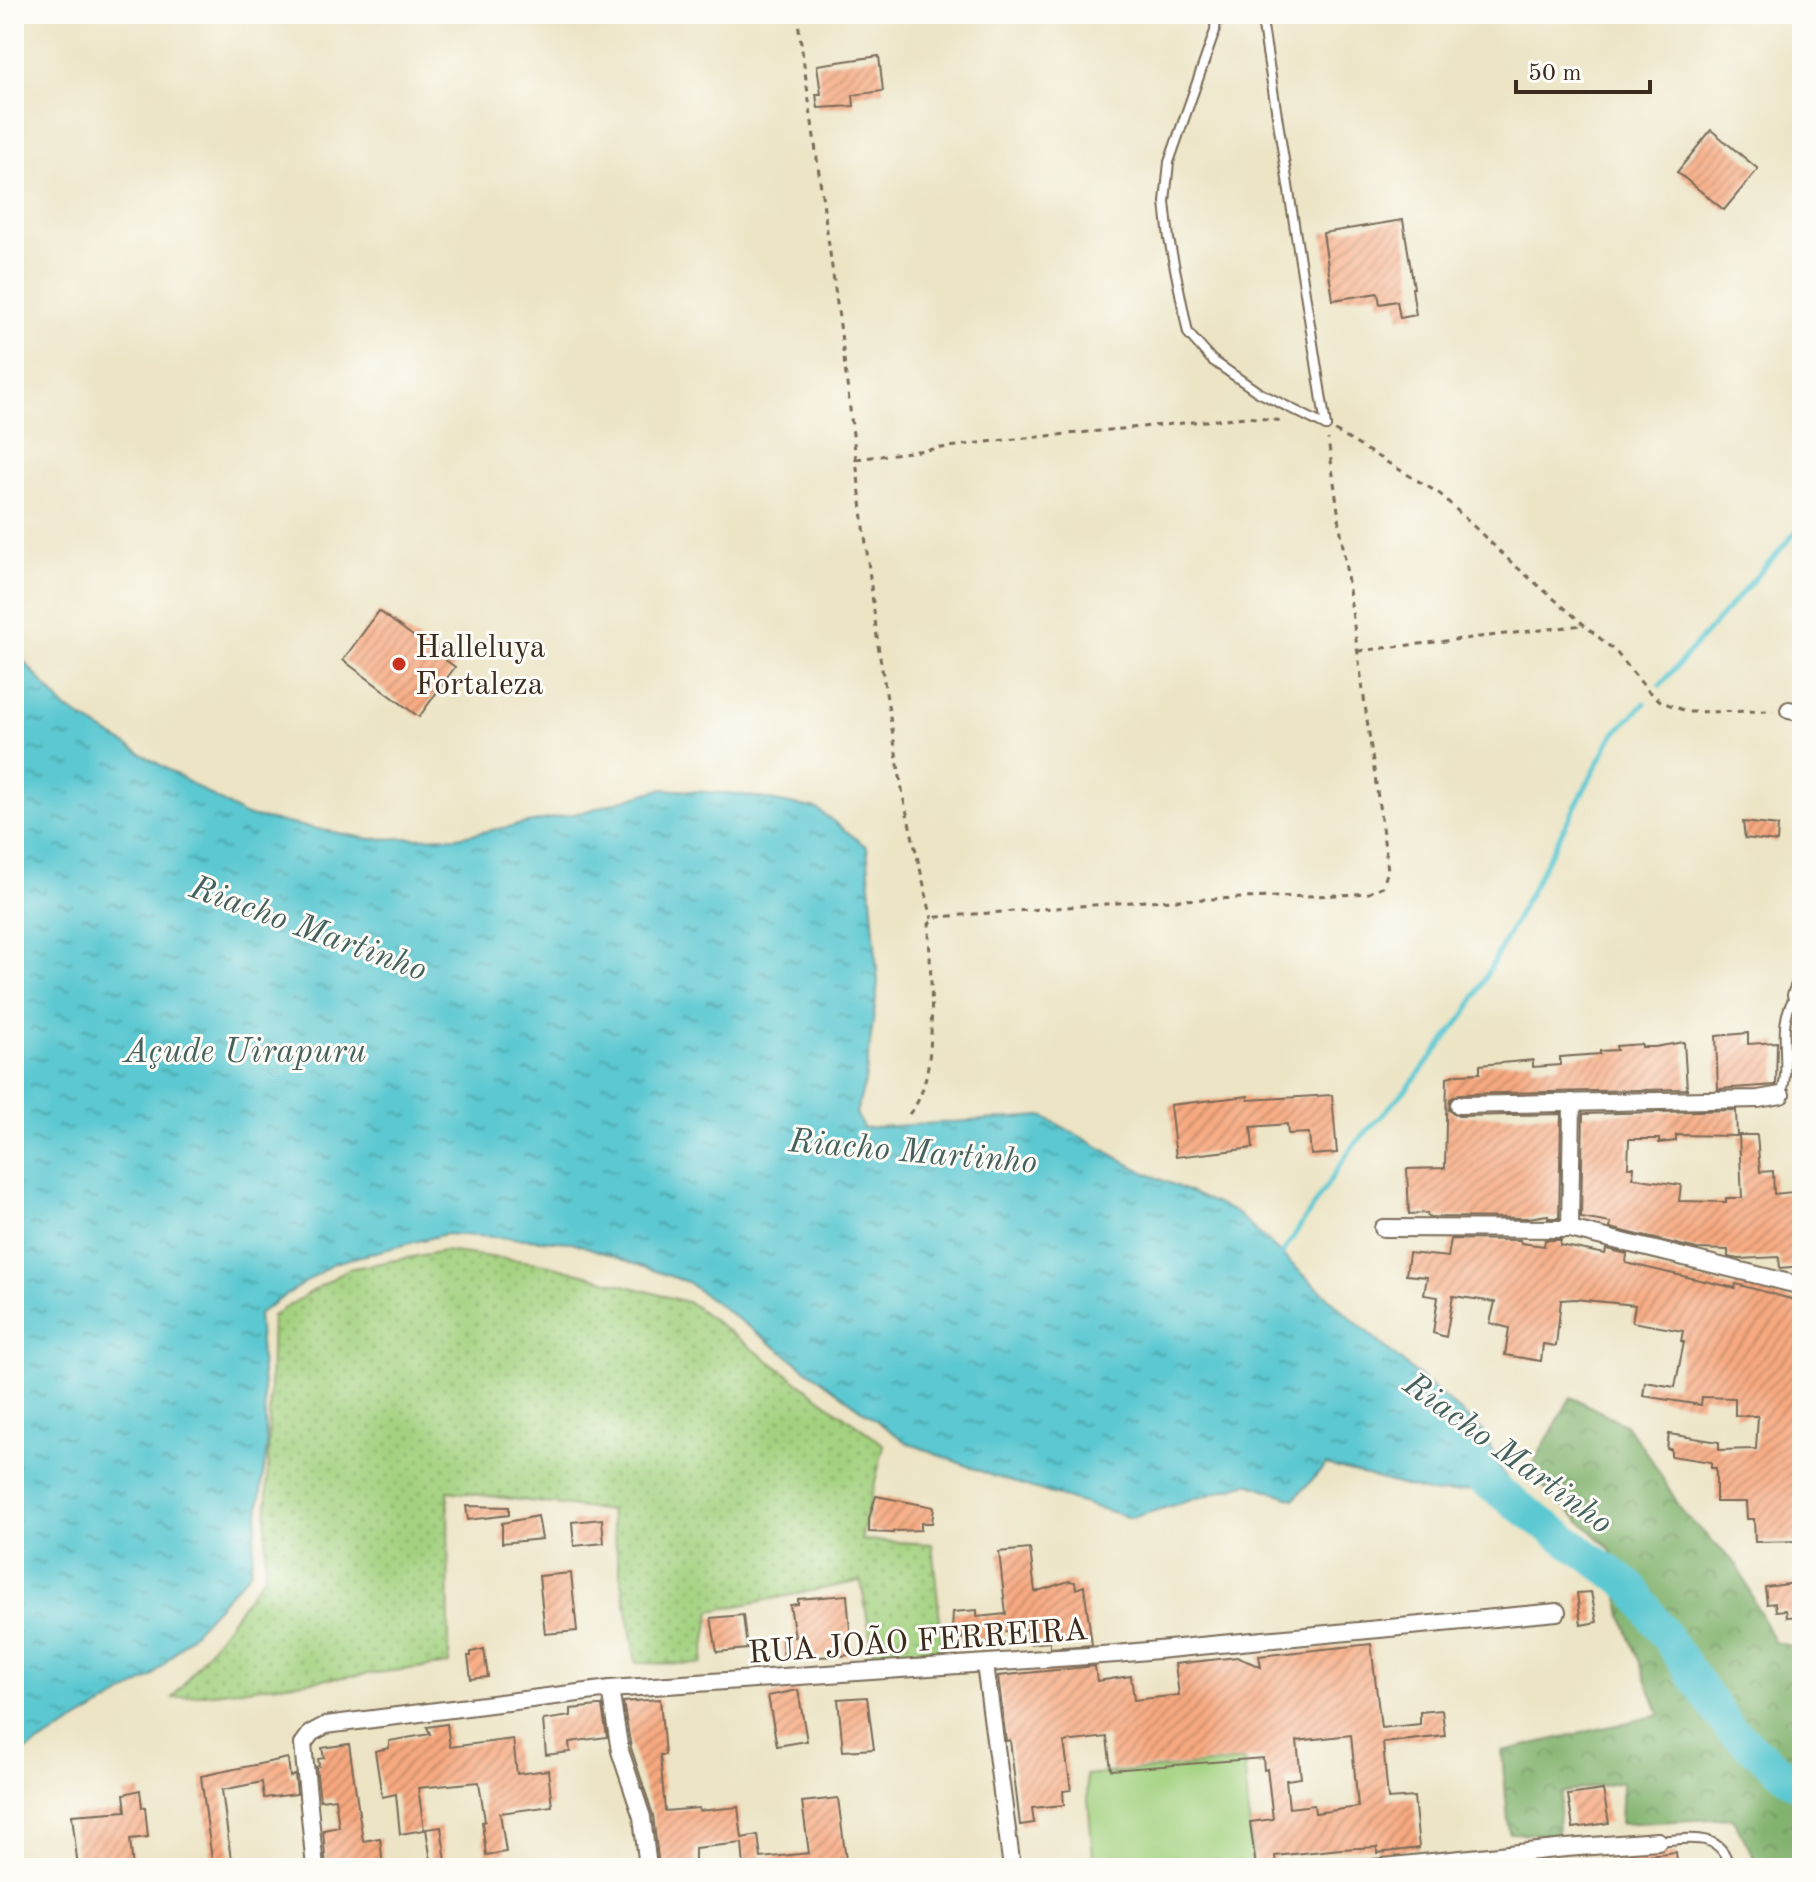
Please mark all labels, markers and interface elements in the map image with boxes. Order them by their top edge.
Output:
scale bar [1516,44,1650,94]
text: 50 m [1528,62,1582,86]
place label: Halleluya Fortaleza [415,633,546,702]
marker: Halleluya Fortaleza [390,655,408,673]
water label: Riacho Martinho [184,871,431,988]
water label: Açude Uirapuru [122,1036,366,1070]
water label: Riacho Martinho [786,1125,1038,1181]
water label: Riacho Martinho [1396,1367,1618,1541]
street label: RUA JOÃO FERREIRA [747,1609,1089,1671]

